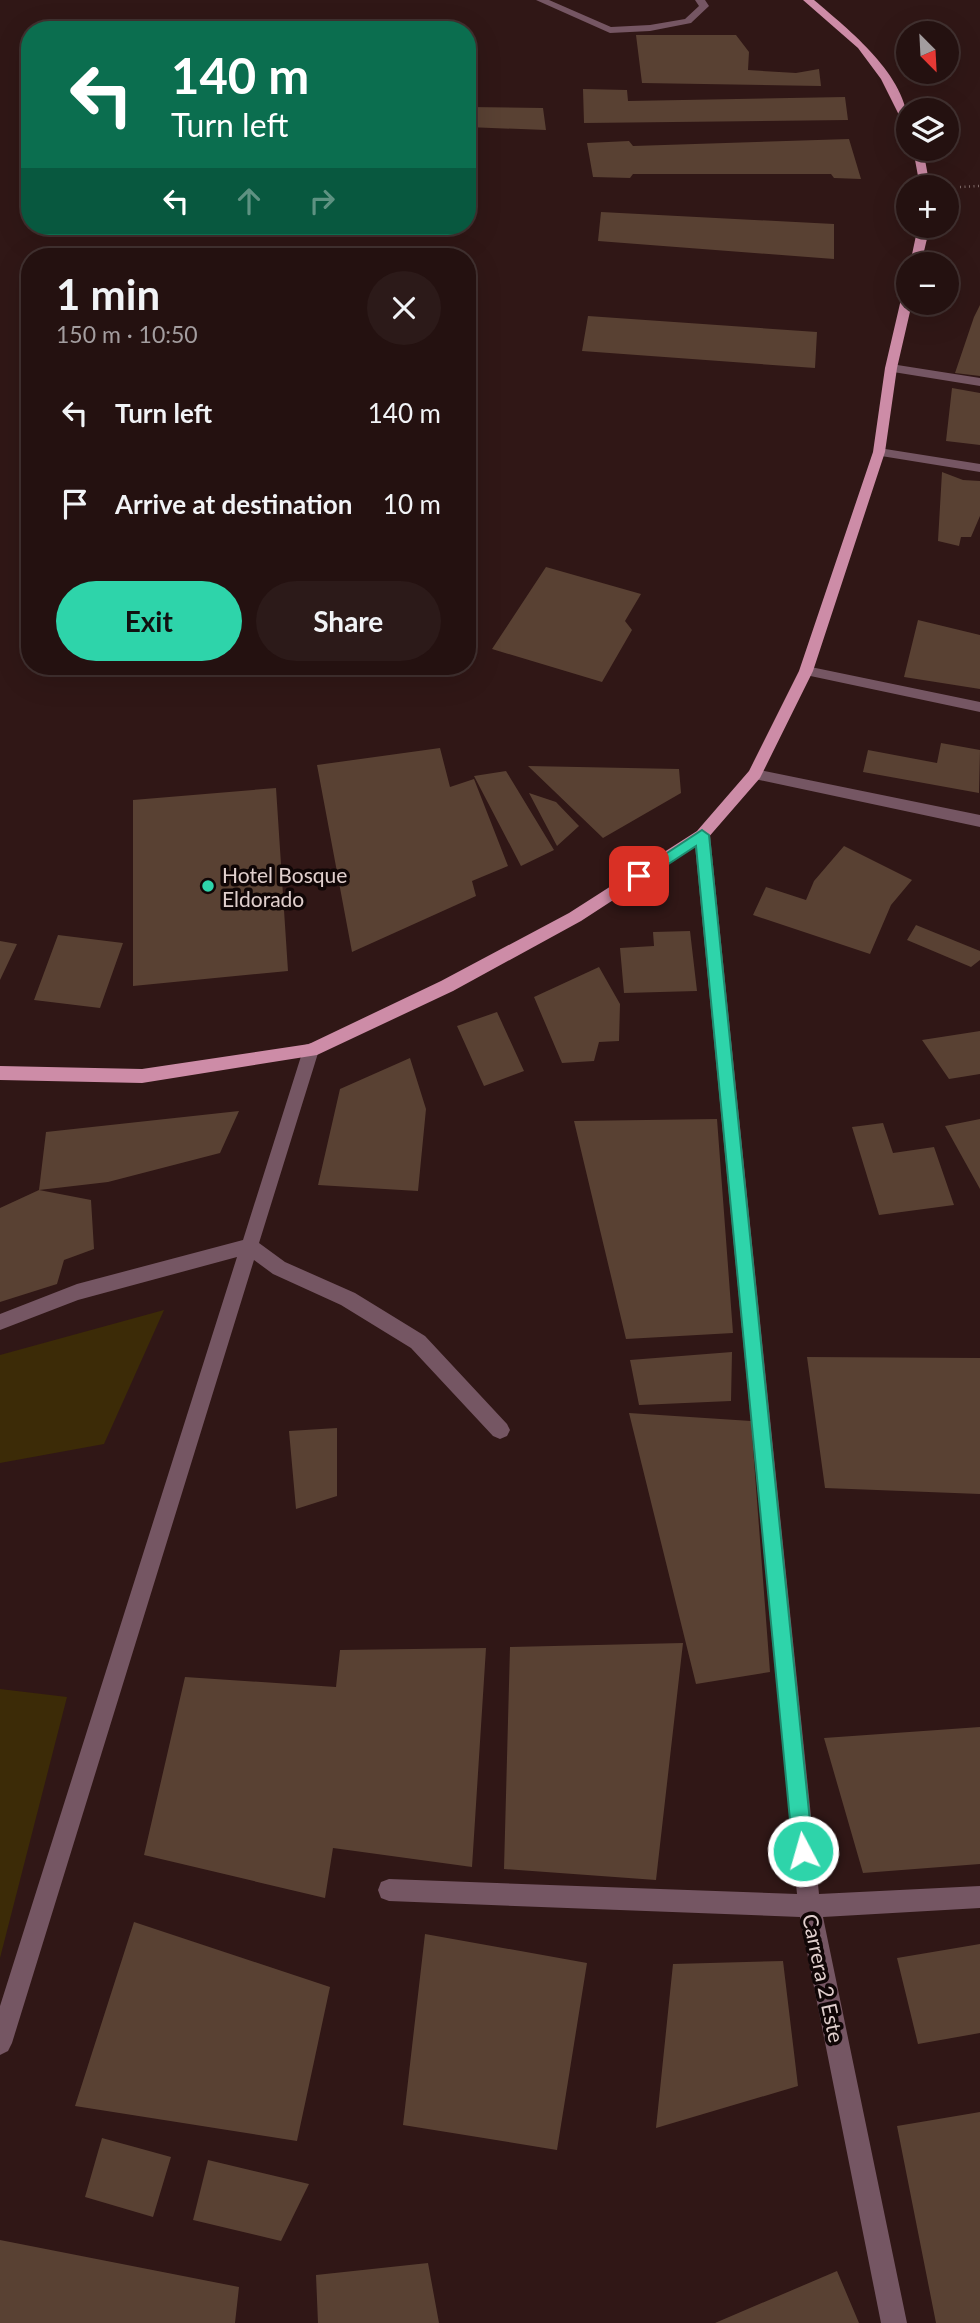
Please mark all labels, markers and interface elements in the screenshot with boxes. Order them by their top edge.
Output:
north arrow [896,21,959,84]
map controls [896,21,959,315]
text: 140 m [171,46,309,104]
icon: left [56,49,147,140]
button: layers [896,98,959,161]
text: Turn left [171,105,288,144]
button: + [896,175,959,238]
icon: left [157,182,195,220]
icon: ahead [230,182,268,220]
icon: right [303,182,341,220]
button: − [896,252,959,315]
text: 1 min [56,269,160,319]
button: close [367,271,441,345]
text: 150 m · 10:50 [56,320,198,348]
icon: left [56,394,94,432]
text: Turn left [115,397,212,429]
text: 140 m [368,397,441,429]
icon: arrive [56,485,94,523]
text: Arrive at destination [115,488,352,520]
text: 10 m [383,488,441,520]
button: Exit [56,581,242,661]
button: Share [256,581,441,661]
pin [609,846,669,906]
icon: arrive [620,857,658,895]
place label: Hotel Bosque Eldorado [222,862,347,911]
marker: Hotel Bosque Eldorado [200,878,216,894]
position arrow [766,1814,840,1888]
street label: Carrera 2 Este [798,1911,850,2045]

